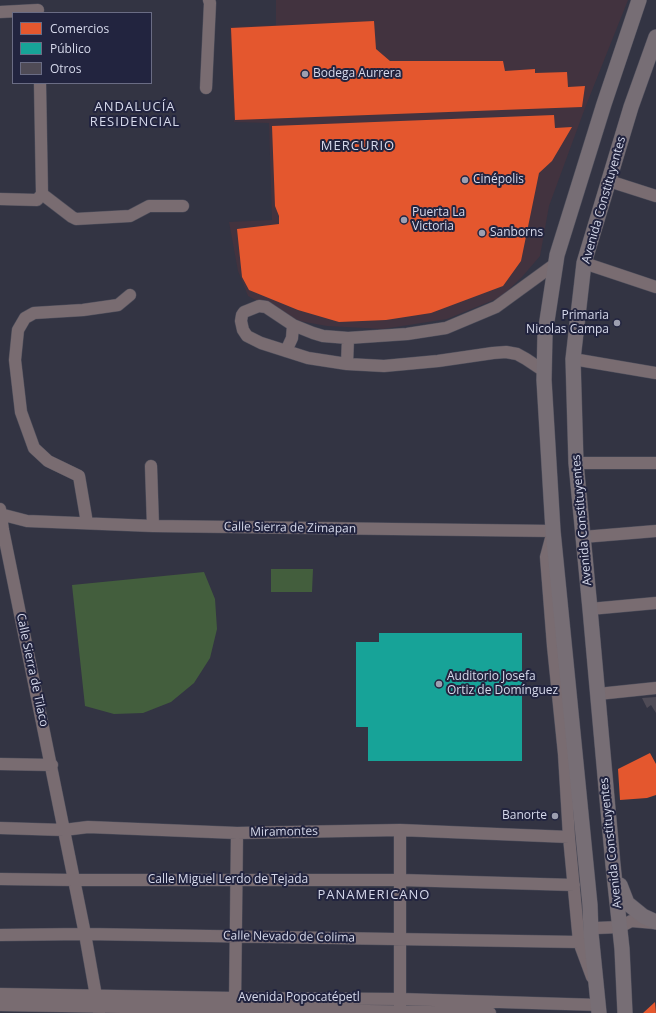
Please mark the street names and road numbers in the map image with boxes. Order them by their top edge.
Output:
street label: Avenida Constituyentes [579,135,629,265]
street label: Avenida Constituyentes [569,454,595,586]
street label: Calle Sierra de Zimapan [224,520,356,536]
street label: Calle Sierra de Tilaco [13,612,51,728]
street label: Avenida Constituyentes [597,777,625,909]
street label: Miramontes [250,824,318,840]
street label: Calle Miguel Lerdo de Tejada [148,873,308,887]
street label: Calle Nevado de Colima [223,929,355,945]
street label: Avenida Popocatépetl [238,991,360,1005]

